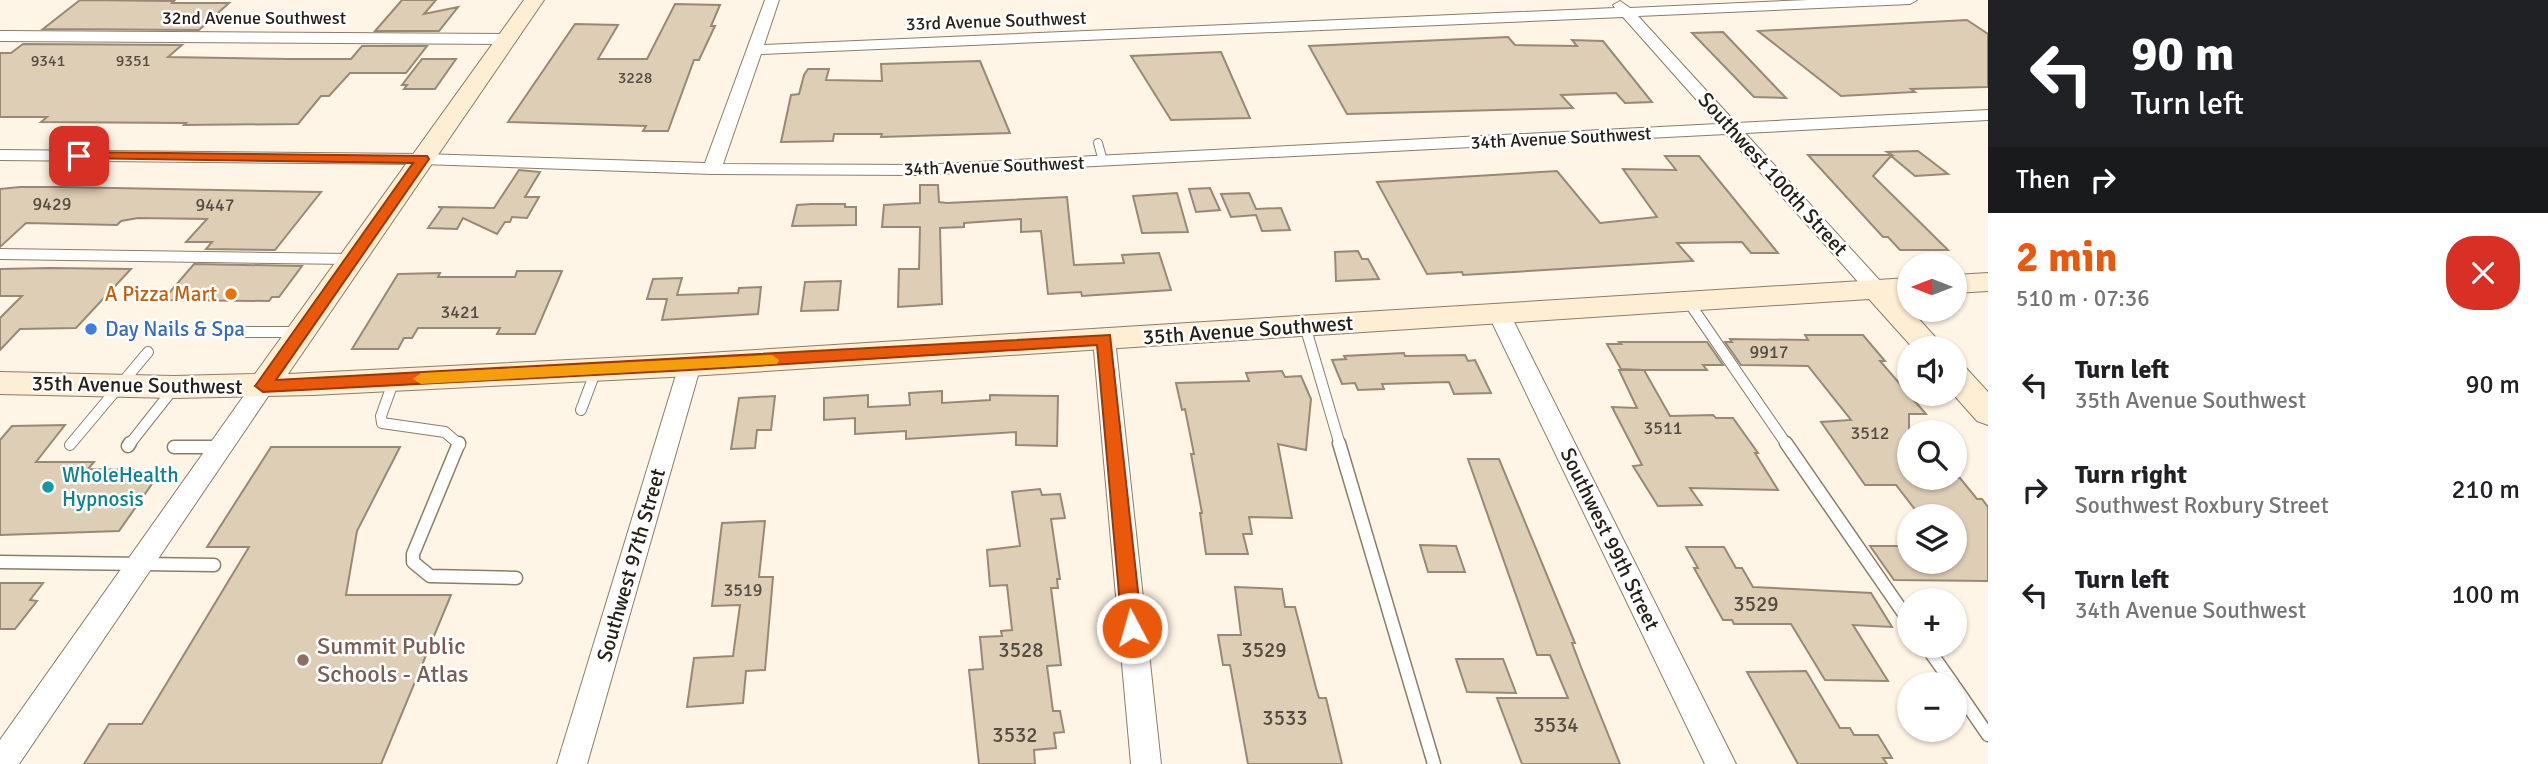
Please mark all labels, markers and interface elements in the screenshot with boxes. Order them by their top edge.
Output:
street label: 32nd Avenue Southwest [162,7,346,29]
street label: 33rd Avenue Southwest [905,7,1087,35]
text: 90 m [2131,24,2234,84]
icon: left [2016,28,2107,119]
house number: 9341 [31,51,65,71]
house number: 9351 [116,51,150,71]
house number: 3228 [618,68,652,88]
text: Turn left [2131,84,2244,123]
street label: Southwest 100th Street [1693,87,1853,261]
street label: 34th Avenue Southwest [1470,122,1652,154]
pin [49,126,109,186]
icon: arrive [60,137,98,175]
street label: 34th Avenue Southwest [903,152,1085,180]
icon: right [2084,161,2122,199]
text: Then [2016,164,2070,196]
house number: 9429 [33,193,71,215]
house number: 9447 [196,194,234,216]
text: 2 min [2016,232,2117,283]
button: close [2446,236,2520,310]
north arrow [1897,252,1967,322]
map controls [1897,252,1967,742]
place label: A Pizza Mart [105,281,217,307]
text: 510 m · 07:36 [2016,284,2150,313]
marker: A Pizza Mart [223,286,239,302]
house number: 3421 [441,301,479,323]
street label: 35th Avenue Southwest [1142,310,1354,350]
place label: Day Nails & Spa [105,316,245,342]
marker: Day Nails & Spa [83,321,99,337]
button: sound [1897,336,1967,406]
house number: 9917 [1750,341,1788,363]
text: Turn left [2075,354,2169,386]
icon: left [2016,366,2054,404]
text: 90 m [2465,369,2520,401]
street label: 35th Avenue Southwest [31,370,243,400]
text: 35th Avenue Southwest [2075,386,2306,415]
house number: 3511 [1644,417,1682,439]
button: search [1897,420,1967,490]
house number: 3512 [1851,422,1889,444]
street label: Southwest 99th Street [1554,443,1666,635]
text: Turn right [2075,459,2187,491]
place label: WholeHealth Hypnosis [62,462,179,512]
street label: Southwest 97th Street [591,465,671,665]
icon: right [2016,471,2054,509]
text: 210 m [2451,474,2520,506]
marker: WholeHealth Hypnosis [40,479,56,495]
text: Southwest Roxbury Street [2075,491,2329,520]
button: layers [1897,504,1967,574]
text: Turn left [2075,564,2169,596]
icon: left [2016,576,2054,614]
house number: 3519 [724,579,762,601]
text: 100 m [2451,579,2520,611]
button: + [1897,588,1967,658]
position arrow [1095,591,1169,665]
house number: 3529 [1733,591,1779,617]
text: 34th Avenue Southwest [2075,596,2306,625]
place label: Summit Public Schools - Atlas [317,631,469,689]
house number: 3528 [998,637,1044,663]
house number: 3529 [1241,637,1287,663]
marker: Summit Public Schools - Atlas [295,652,311,668]
button: − [1897,672,1967,742]
house number: 3533 [1262,705,1308,731]
house number: 3534 [1533,712,1579,738]
house number: 3532 [992,722,1038,748]

